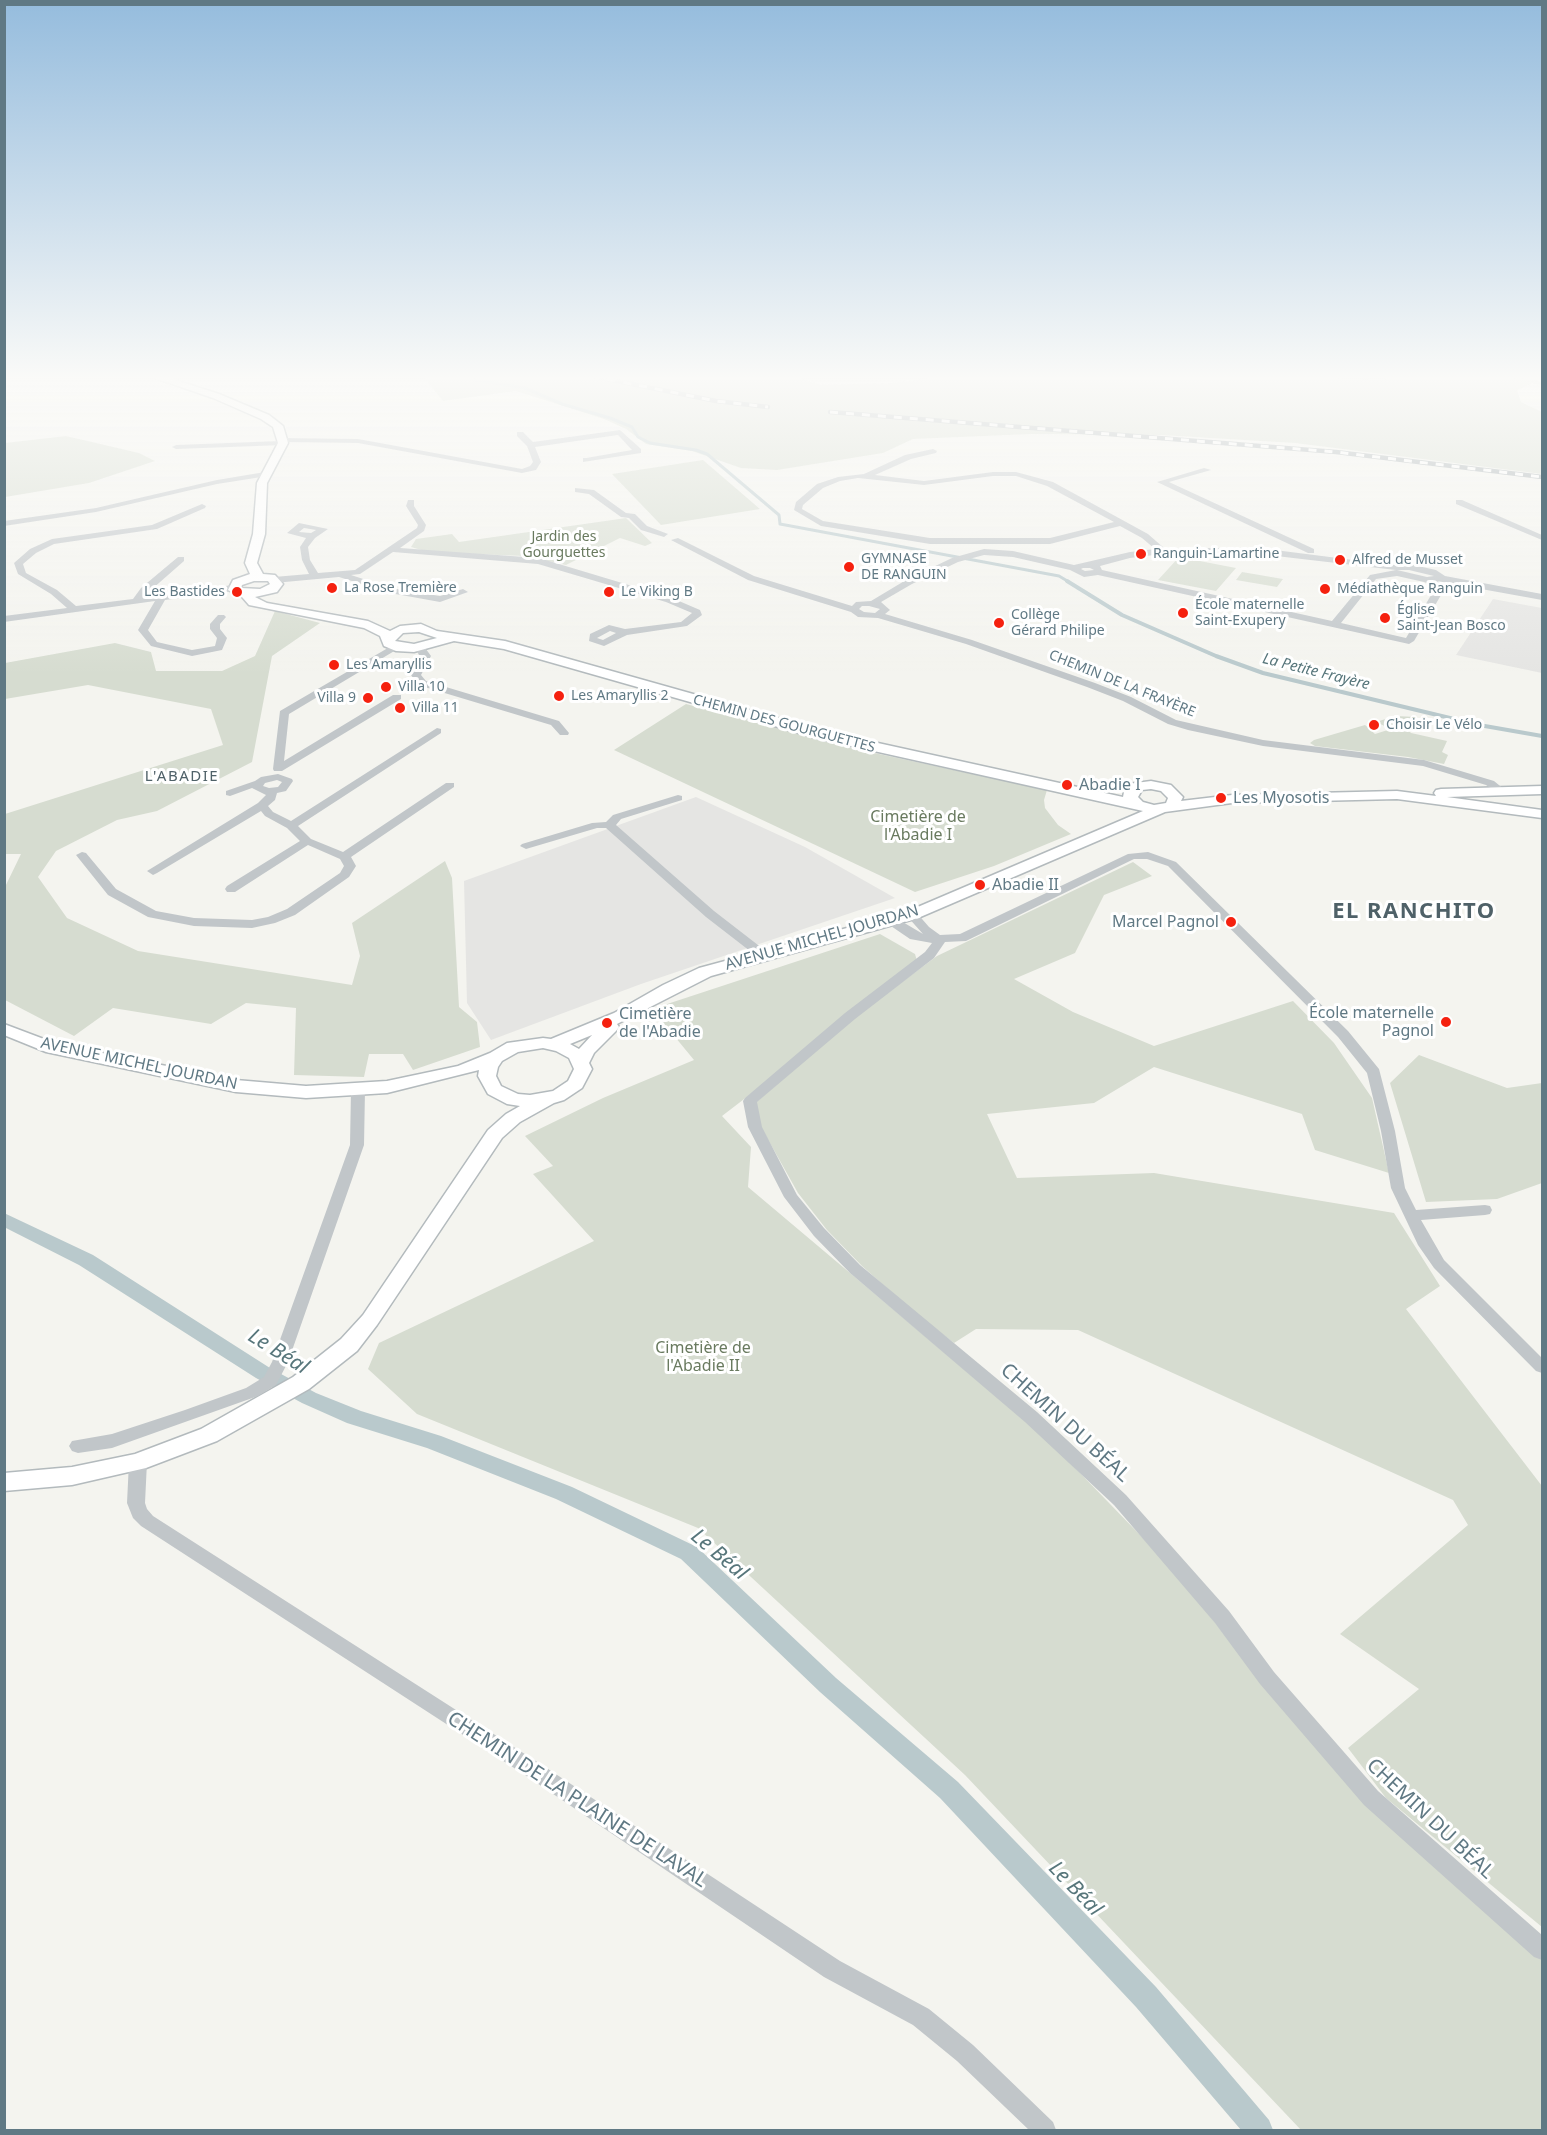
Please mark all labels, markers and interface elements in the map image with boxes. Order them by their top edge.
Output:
park label: Jardin des Gourguettes [523,529,605,562]
place label: Ranguin-Lamartine [1153,546,1279,562]
marker: Ranguin-Lamartine [1134,547,1148,561]
place label: GYMNASE DE RANGUIN [861,551,947,584]
place label: Alfred de Musset [1352,552,1463,568]
marker: Alfred de Musset [1333,553,1347,567]
marker: GYMNASE DE RANGUIN [842,560,856,574]
place label: La Rose Tremière [344,580,457,596]
marker: La Rose Tremière [325,581,339,595]
place label: Médiathèque Ranguin [1337,581,1483,597]
marker: Médiathèque Ranguin [1318,582,1332,596]
place label: Les Bastides [144,584,225,600]
place label: Le Viking B [621,584,693,600]
marker: Les Bastides [230,585,244,599]
marker: Le Viking B [602,585,616,599]
place label: École maternelle Saint-Exupery [1195,597,1304,630]
place label: Église Saint-Jean Bosco [1397,602,1506,634]
marker: École maternelle Saint-Exupery [1176,606,1190,620]
place label: Collège Gérard Philipe [1011,607,1105,640]
marker: Église Saint-Jean Bosco [1378,611,1392,625]
marker: Collège Gérard Philipe [992,616,1006,630]
street label: CHEMIN DE LA FRAYÈRE [1046,647,1198,721]
water label: La Petite Frayère [1261,650,1371,694]
place label: Les Amaryllis [346,657,432,673]
marker: Les Amaryllis [327,658,341,672]
place label: Villa 10 [398,679,445,695]
marker: Villa 10 [379,680,393,694]
place label: Les Amaryllis 2 [571,688,669,704]
marker: Les Amaryllis 2 [552,689,566,703]
place label: Villa 9 [317,690,356,706]
marker: Villa 9 [361,691,375,705]
street label: CHEMIN DES GOURGUETTES [691,692,877,756]
place label: Villa 11 [412,700,459,716]
marker: Villa 11 [393,701,407,715]
place label: Choisir Le Vélo [1386,717,1482,733]
marker: Choisir Le Vélo [1367,718,1381,732]
district label: L'ABADIE [145,768,219,786]
place label: Abadie I [1079,775,1141,795]
marker: Abadie I [1060,778,1074,792]
place label: Les Myosotis [1233,788,1329,808]
marker: Les Myosotis [1214,791,1228,805]
park label: Cimetière de l'Abadie I [870,807,966,845]
place label: Abadie II [992,875,1059,895]
marker: Abadie II [973,878,987,892]
district label: EL RANCHITO [1332,899,1496,925]
street label: AVENUE MICHEL JOURDAN [723,901,921,975]
place label: Marcel Pagnol [1112,912,1219,932]
marker: Marcel Pagnol [1224,915,1238,929]
place label: École maternelle Pagnol [1309,1003,1434,1041]
place label: Cimetière de l'Abadie [619,1004,701,1042]
marker: École maternelle Pagnol [1439,1015,1453,1029]
marker: Cimetière de l'Abadie [600,1016,614,1030]
street label: AVENUE MICHEL JOURDAN [39,1034,239,1094]
water label: Le Béal [243,1324,313,1380]
park label: Cimetière de l'Abadie II [655,1338,751,1376]
street label: CHEMIN DU BÉAL [995,1359,1135,1487]
water label: Le Béal [685,1524,753,1586]
street label: CHEMIN DE LA PLAINE DE LAVAL [443,1707,711,1893]
street label: CHEMIN DU BÉAL [1361,1754,1499,1884]
water label: Le Béal [1043,1856,1107,1922]

